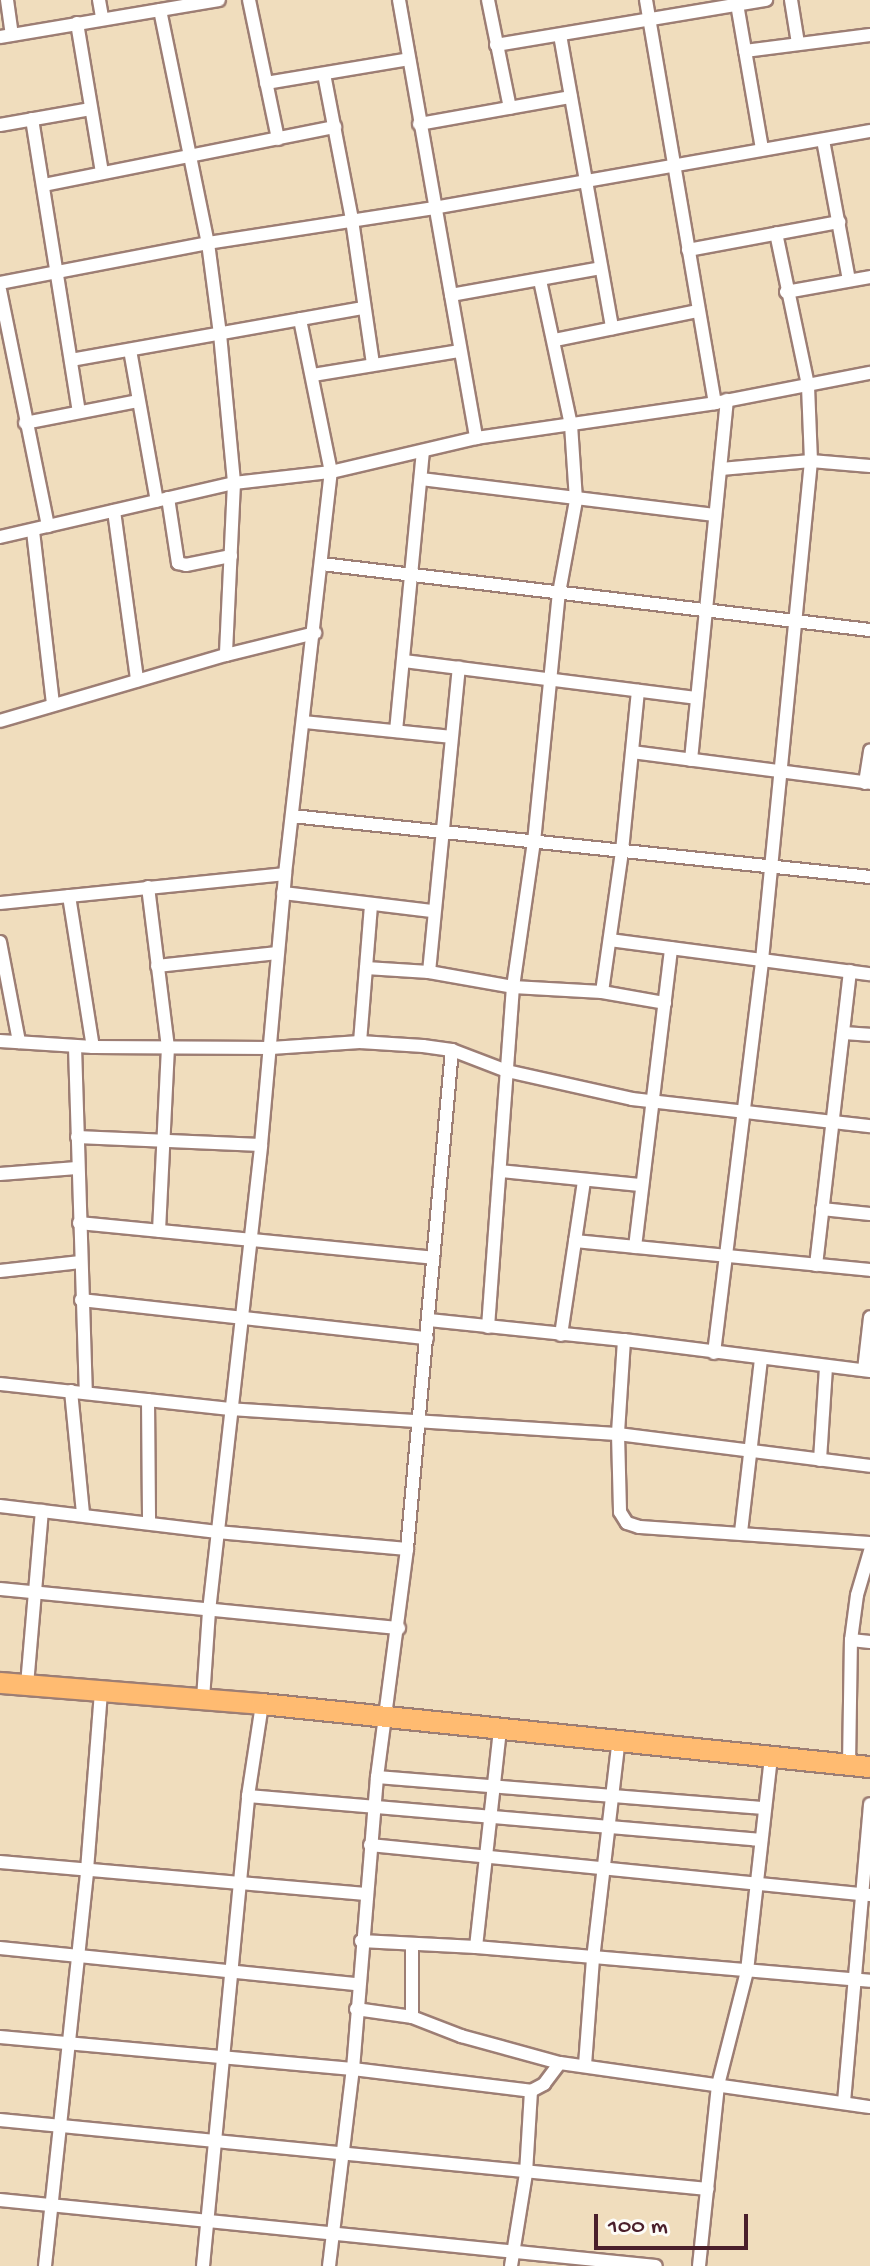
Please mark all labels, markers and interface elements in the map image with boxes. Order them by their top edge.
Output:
scale bar [598,2198,752,2248]
text: 100 m [608,2213,668,2242]

